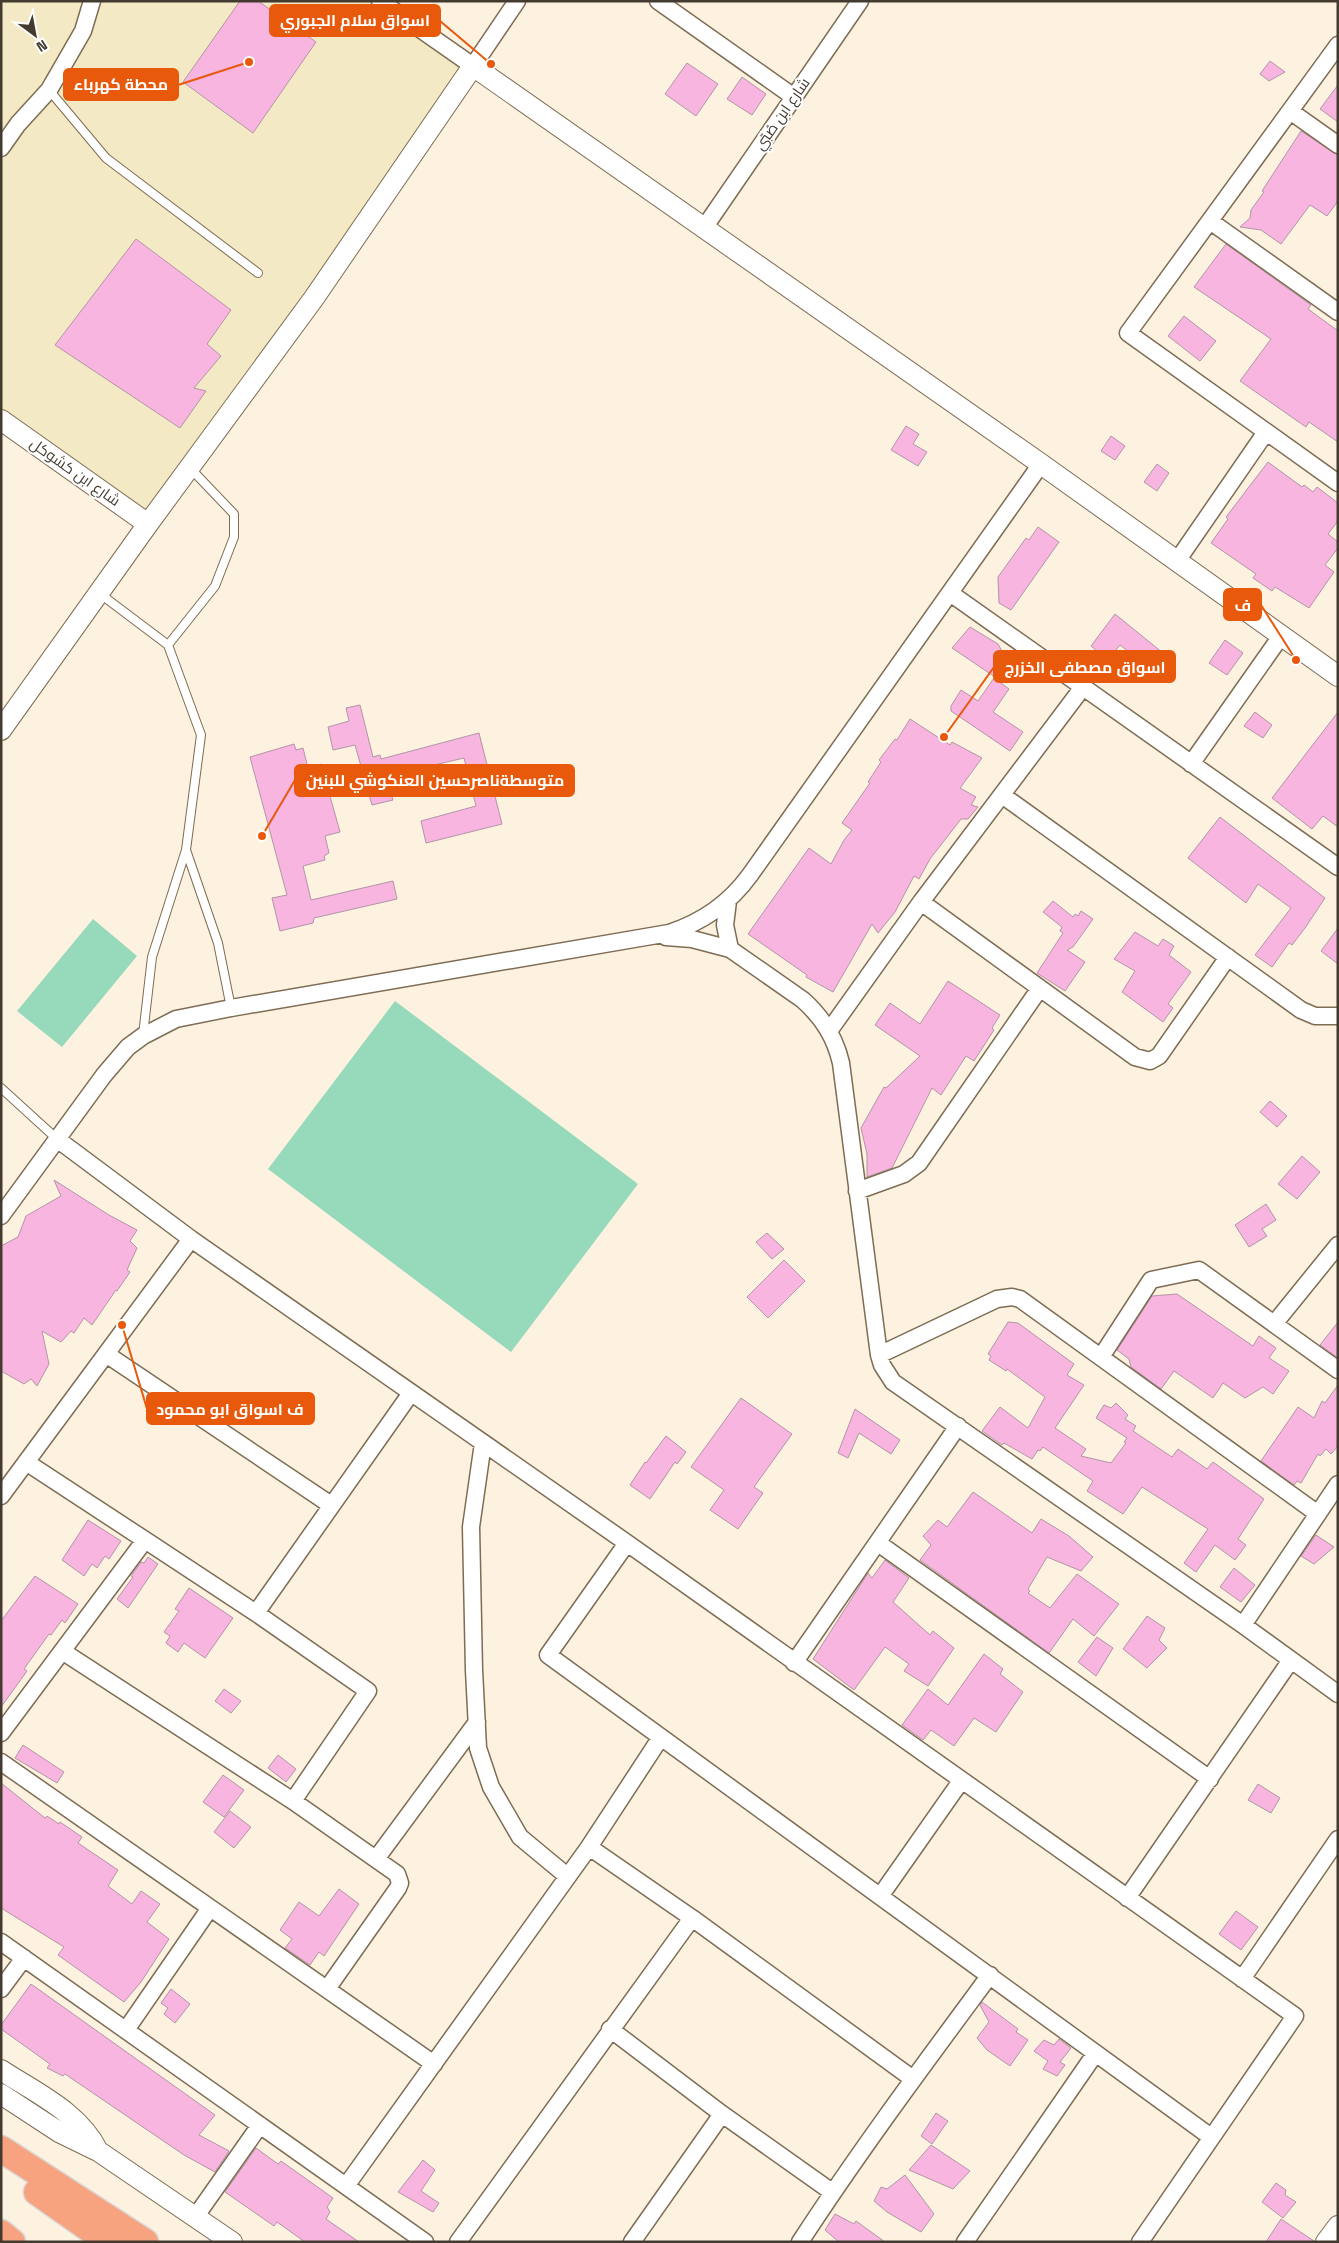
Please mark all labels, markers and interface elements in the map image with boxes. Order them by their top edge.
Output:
callout: اسواق سلام الجبوري [270,5,440,36]
north arrow [10,10,60,60]
text: اسواق سلام الجبوري [280,10,430,33]
text: N [33,36,51,56]
callout: محطة كهرباء [64,69,178,100]
text: محطة كهرباء [74,74,168,95]
street label: شارع ابن صُبّي [750,74,816,155]
street label: شارع ابن كشوكل [25,433,124,511]
callout: ف [1224,589,1261,620]
text: ف [1235,595,1251,616]
callout: اسواق مصطفى الخزرج [994,651,1175,682]
text: اسواق مصطفى الخزرج [1004,657,1166,678]
callout: متوسطةناصرحسين العنكوشي للبنين [295,765,574,796]
text: متوسطةناصرحسين العنكوشي للبنين [306,770,564,793]
callout: ف اسواق ابو محمود [147,1393,314,1424]
text: ف اسواق ابو محمود [156,1399,304,1420]

